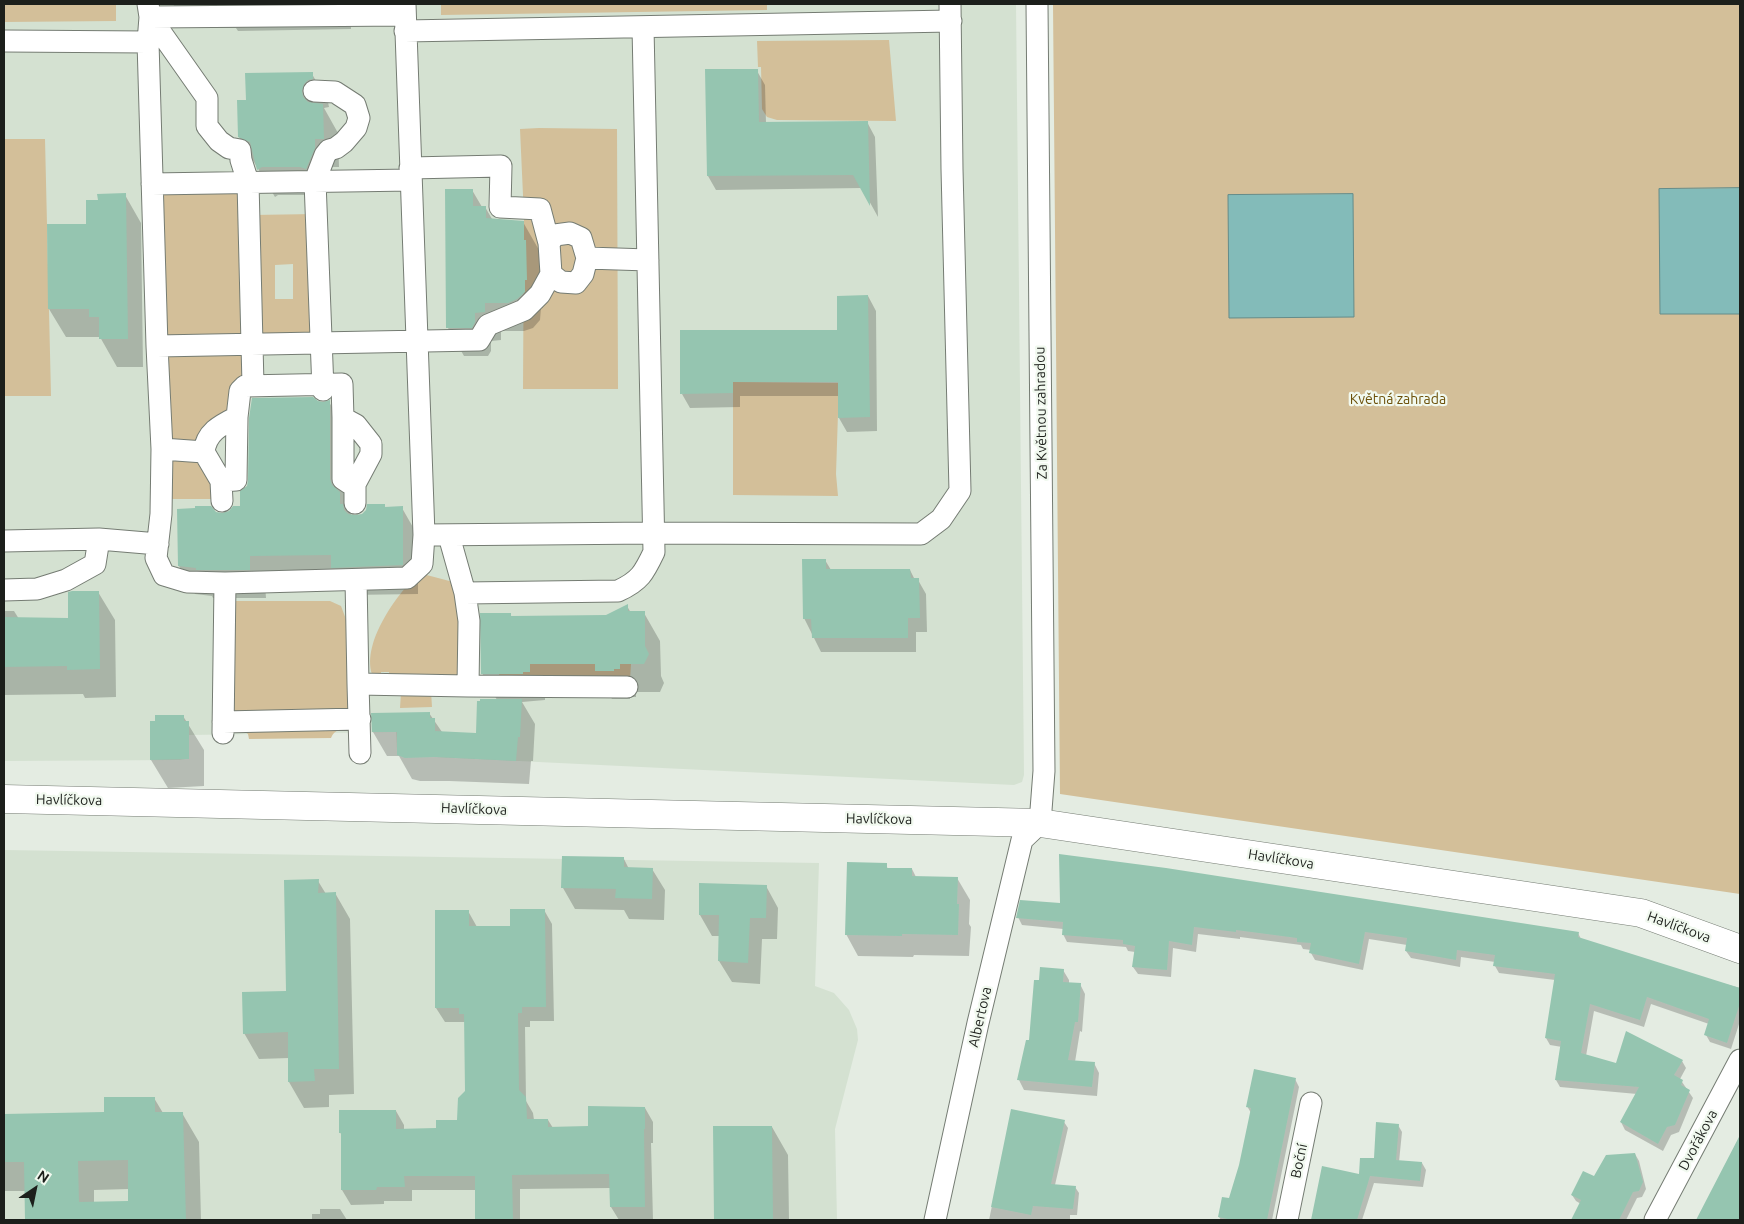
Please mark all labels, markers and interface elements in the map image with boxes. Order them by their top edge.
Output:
street label: Za Květnou zahradou [1031,347,1051,479]
park label: Květná zahrada [1350,391,1446,407]
street label: Havlíčkova [36,791,102,809]
street label: Havlíčkova [441,799,507,819]
street label: Havlíčkova [846,810,912,828]
street label: Havlíčkova [1247,846,1315,872]
street label: Havlíčkova [1645,908,1713,946]
street label: Albertova [965,985,995,1049]
street label: Dvořákova [1675,1107,1721,1173]
street label: Boční [1287,1142,1311,1180]
north arrow [10,1164,60,1214]
text: N [35,1167,52,1186]

